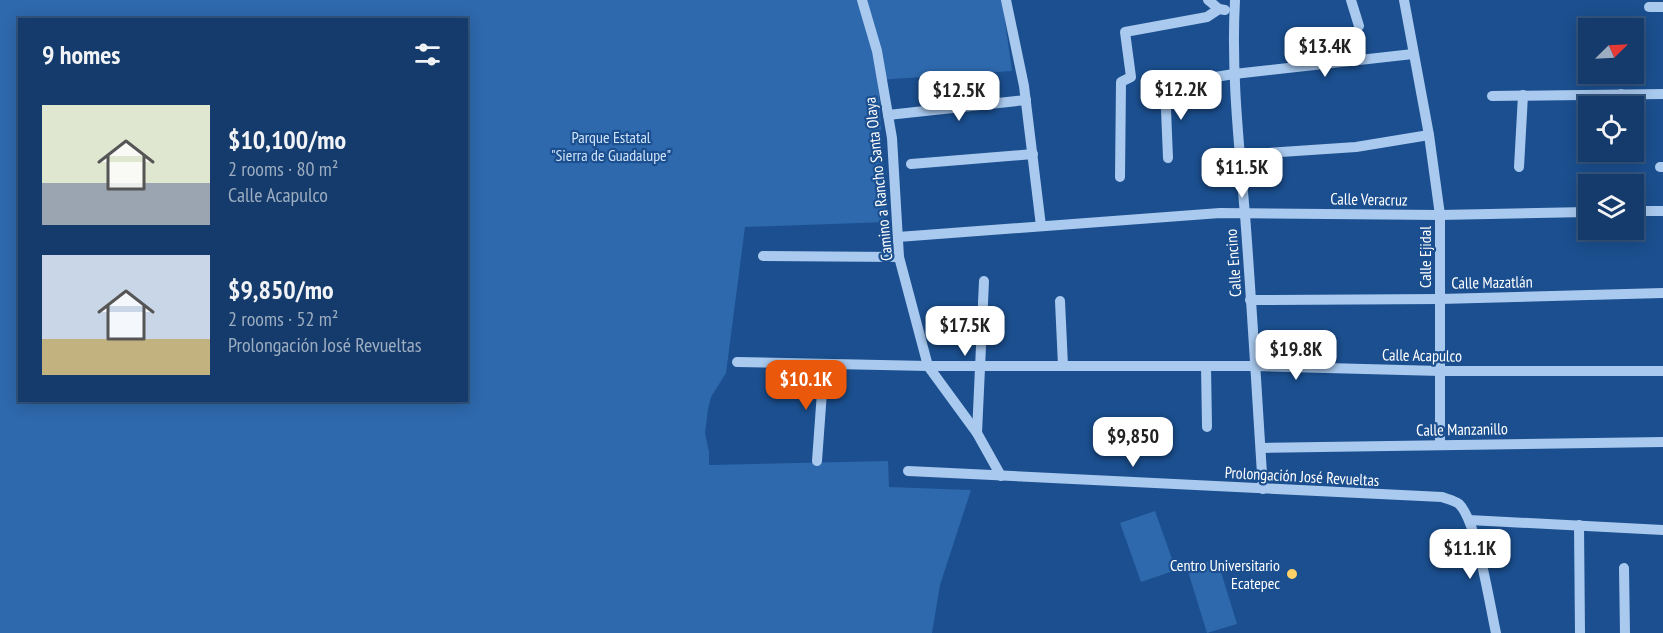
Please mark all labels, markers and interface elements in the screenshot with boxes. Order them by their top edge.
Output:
north arrow [1578,18,1644,84]
map controls [1578,18,1644,240]
pin: $13.4K [1276,27,1374,78]
text: $13.4K [1299,33,1351,59]
text: 9 homes [42,38,120,71]
icon: filters [411,38,444,71]
pin: $12.2K [1132,70,1230,121]
pin: $12.5K [910,71,1008,122]
text: $12.2K [1155,76,1207,102]
text: $12.5K [933,77,985,103]
street label: Camino a Rancho Santa Olaya [859,96,897,262]
button: locate [1578,96,1644,162]
text: $10,100/mo [228,123,346,156]
park label: Parque Estatal "Sierra de Guadalupe" [551,127,671,165]
icon: home [90,129,162,201]
pin: $11.5K [1193,148,1291,199]
text: $11.5K [1216,154,1268,180]
text: 2 rooms · 80 m² [228,156,338,182]
button: layers [1578,174,1644,240]
text: Calle Acapulco [228,182,328,208]
street label: Calle Veracruz [1330,188,1408,210]
street label: Calle Ejidal [1415,226,1435,288]
street label: Calle Encino [1221,228,1245,298]
street label: Calle Mazatlán [1451,271,1533,293]
text: $9,850/mo [228,273,334,306]
icon: home [90,279,162,351]
text: 2 rooms · 52 m² [228,306,338,332]
pin: $17.5K [916,306,1014,357]
text: $17.5K [940,312,990,338]
pin: $19.8K [1247,330,1345,381]
text: Prolongación José Revueltas [228,332,422,358]
text: $19.8K [1270,336,1322,362]
street label: Calle Acapulco [1382,344,1462,366]
pin: $10.1K [757,360,855,411]
text: $10.1K [780,366,832,392]
pin: $9,850 [1084,417,1182,468]
street label: Calle Manzanillo [1416,418,1508,440]
text: $9,850 [1107,423,1159,449]
street label: Prolongación José Revueltas [1224,462,1380,490]
pin: $11.1K [1421,529,1519,580]
text: $11.1K [1444,535,1496,561]
place label: Centro Universitario Ecatepec [1170,555,1280,593]
marker: Centro Universitario Ecatepec [1285,567,1299,581]

